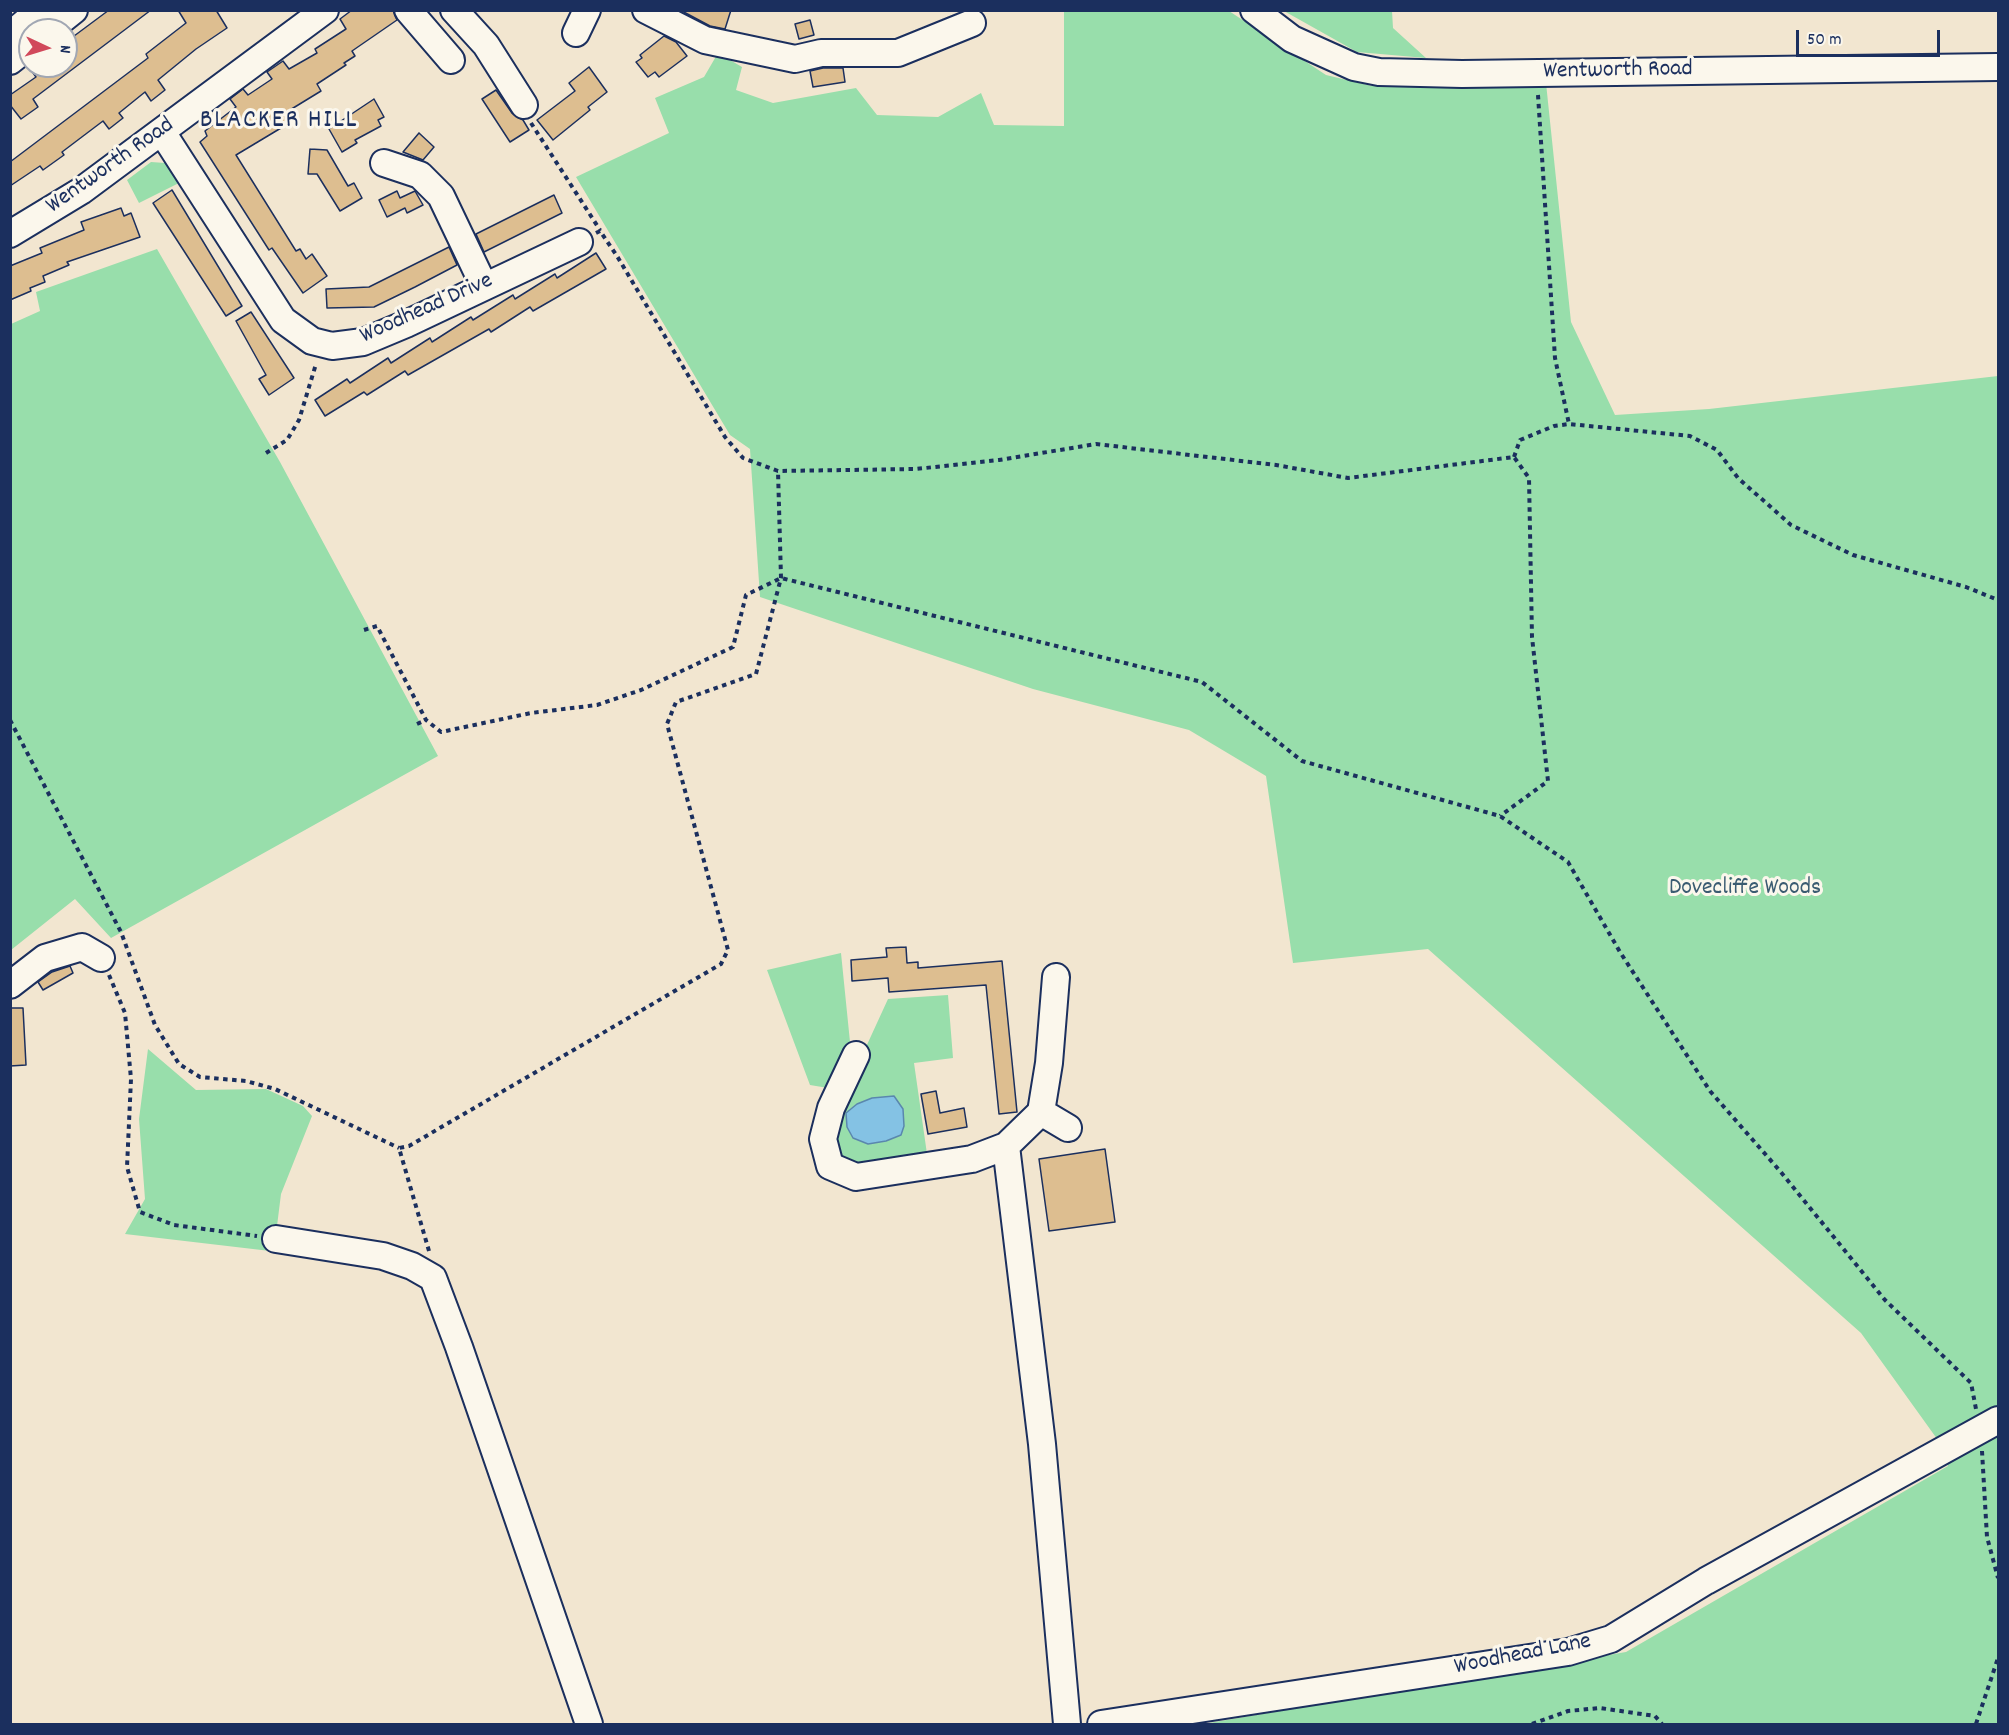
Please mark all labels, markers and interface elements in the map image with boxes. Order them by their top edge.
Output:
north arrow [18,18,78,78]
scale bar [1799,18,1943,56]
text: 50 m [1807,28,1842,53]
text: N [53,44,76,54]
street label: Wentworth Road [1543,56,1693,88]
district label: BLACKER HILL [200,106,358,138]
street label: Wentworth Road [41,112,181,222]
street label: Woodhead Drive [356,268,498,352]
park label: Dovecliffe Woods [1669,876,1821,904]
street label: Woodhead Lane [1452,1629,1594,1683]

